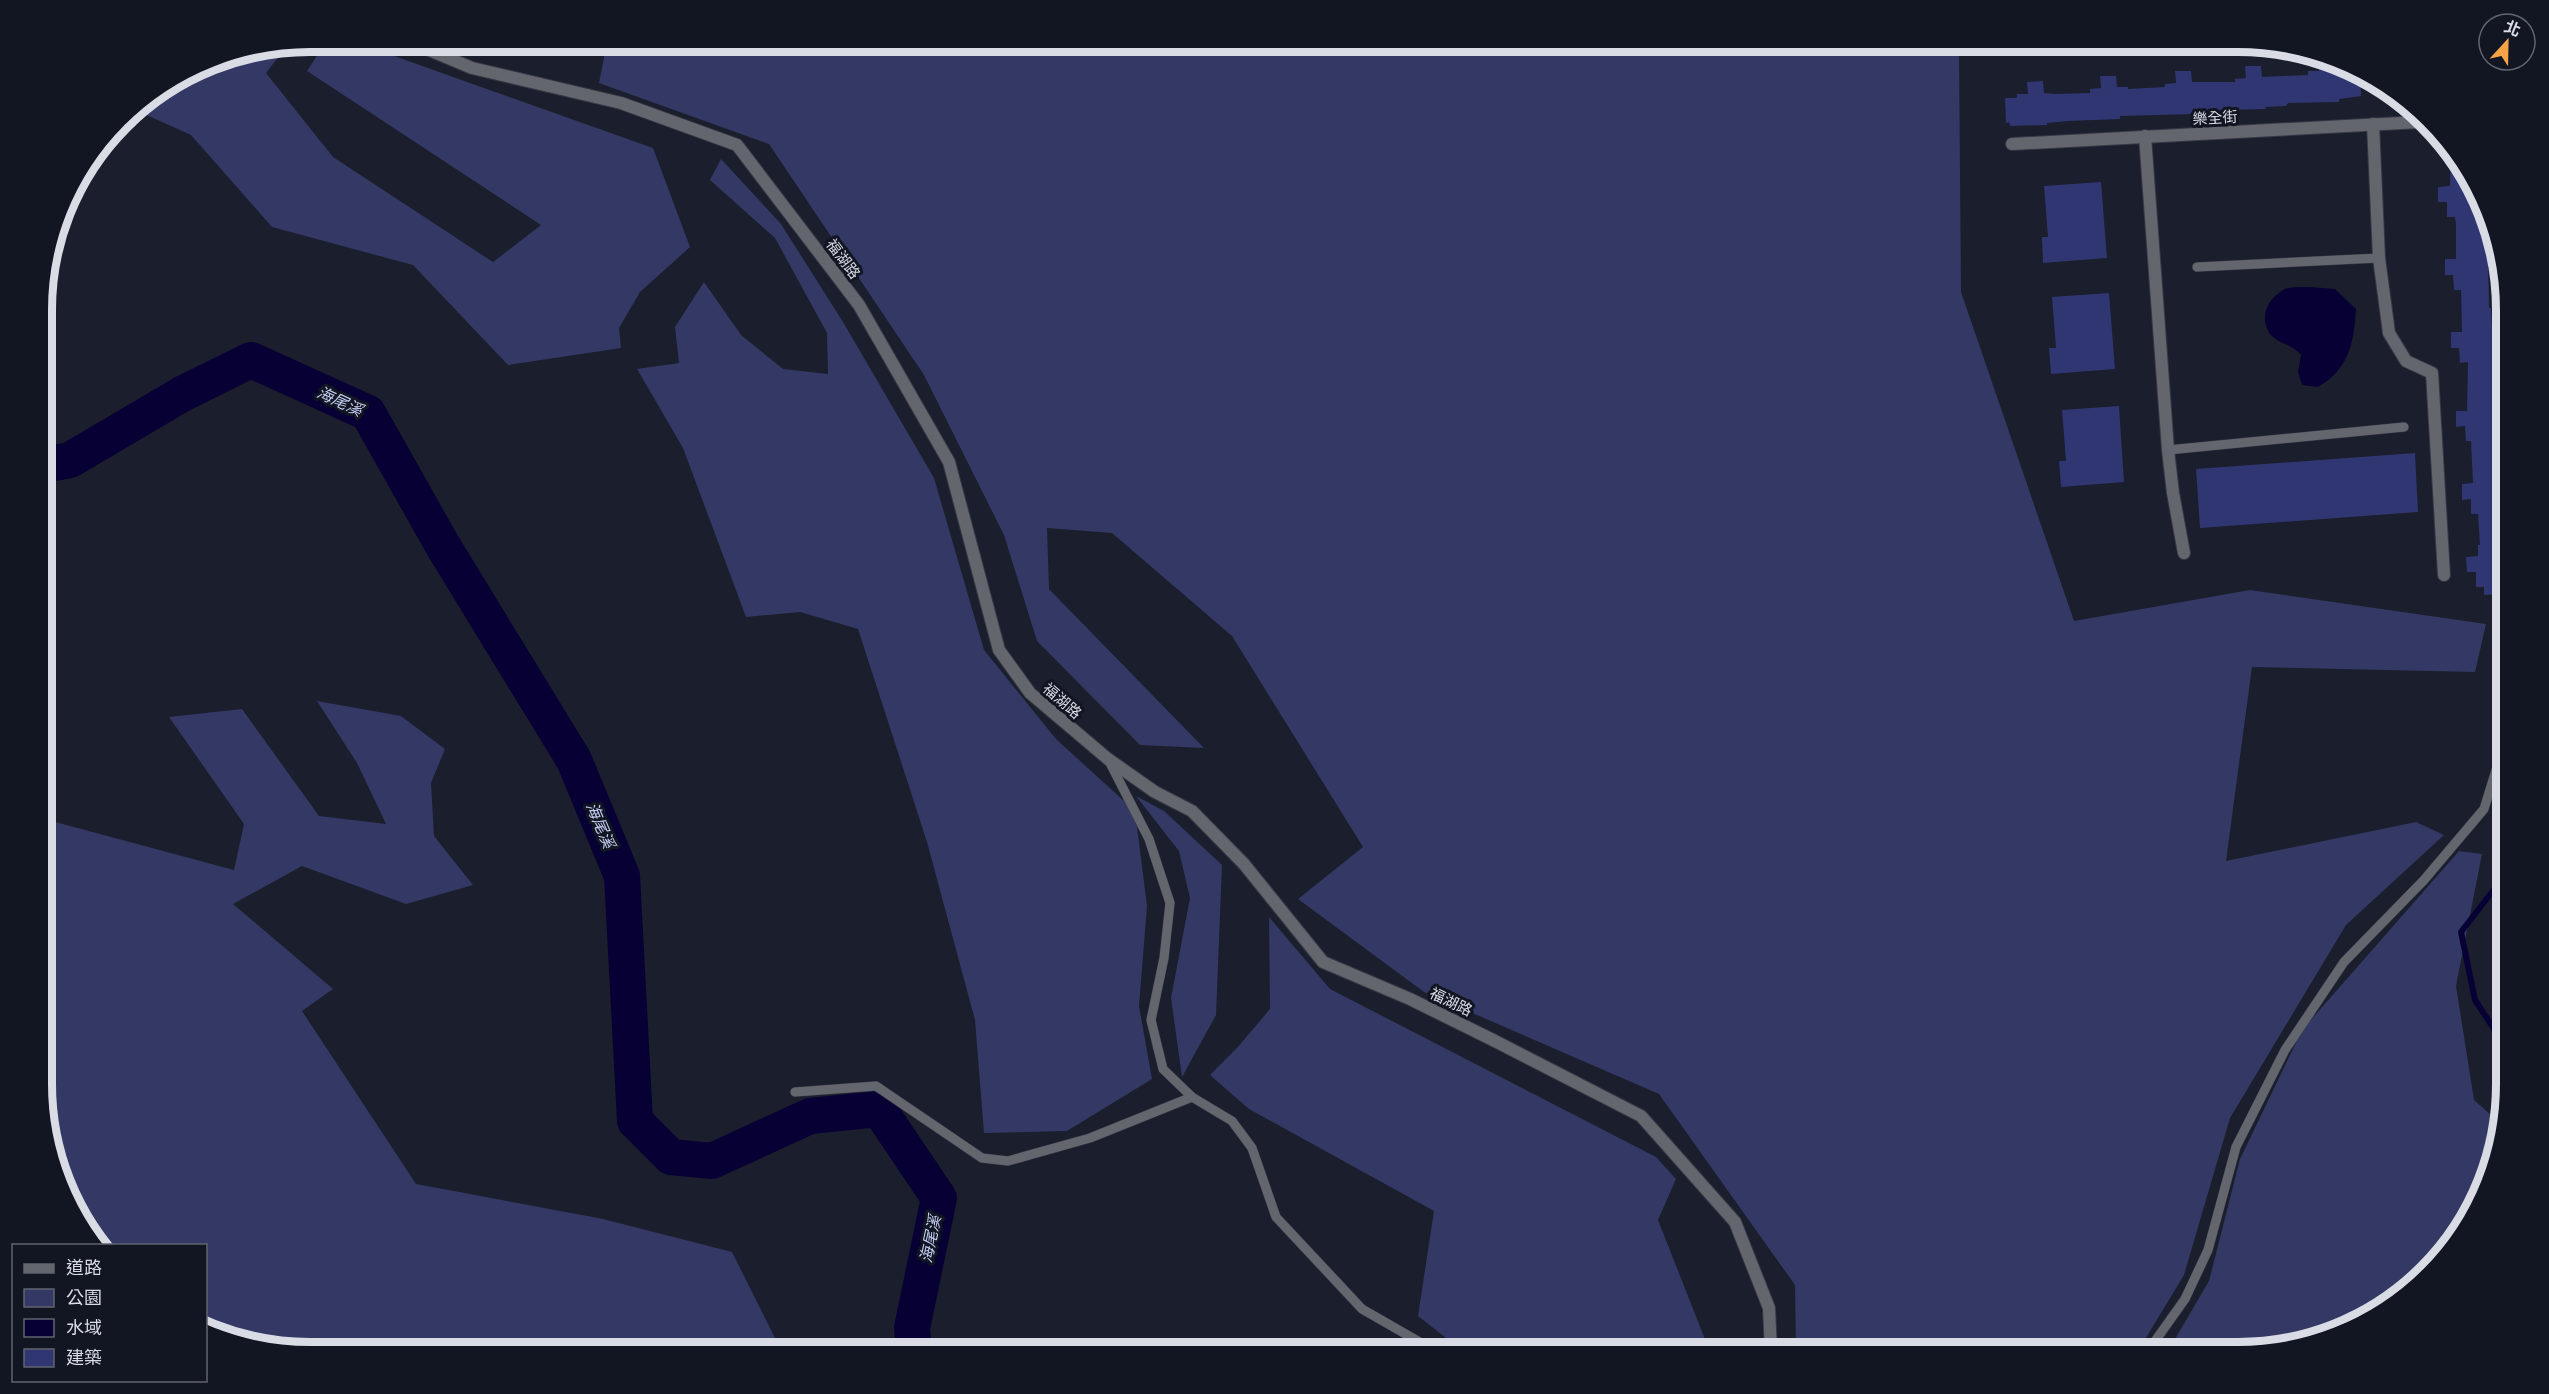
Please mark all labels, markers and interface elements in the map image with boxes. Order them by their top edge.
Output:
north arrow [2477,12,2537,72]
text: 北 [2502,17,2523,39]
street label: 樂全街 [2192,108,2238,127]
street label: 福湖路 [823,236,864,282]
water label: 海尾溪 [314,383,367,420]
street label: 福湖路 [1040,679,1085,722]
water label: 海尾溪 [583,799,619,852]
street label: 福湖路 [1427,984,1475,1019]
water label: 海尾溪 [916,1212,944,1264]
legend [12,1244,207,1382]
text: 道路 [66,1257,102,1277]
text: 公園 [66,1287,102,1307]
text: 水域 [66,1317,102,1337]
text: 建築 [66,1347,102,1367]

